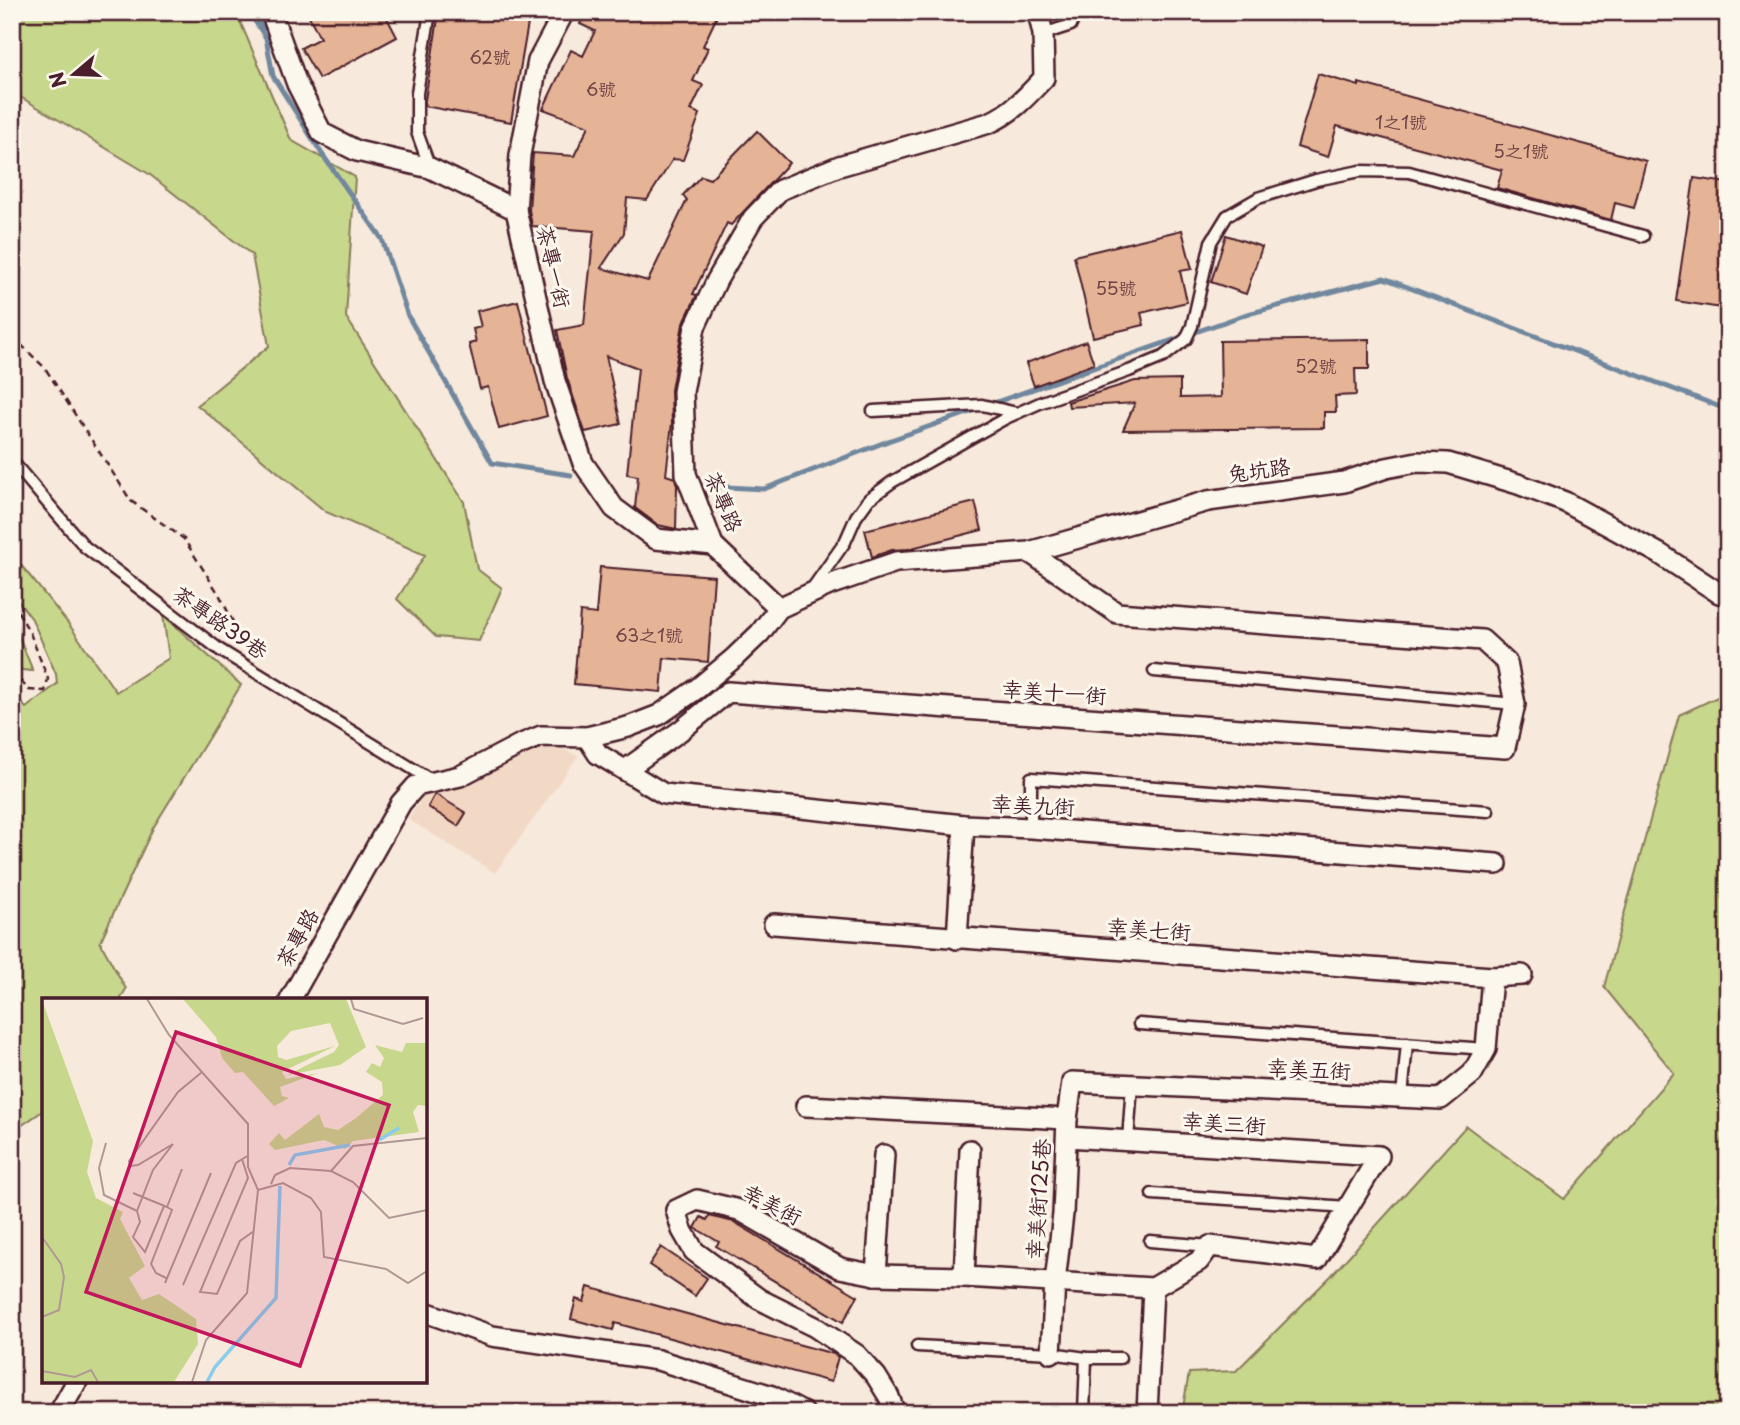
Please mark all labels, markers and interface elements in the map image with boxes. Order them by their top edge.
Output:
north arrow [38,38,108,108]
house number: 62號 [469,43,511,70]
text: N [41,68,73,92]
house number: 6號 [586,75,616,102]
house number: 1之1號 [1375,108,1427,135]
house number: 5之1號 [1493,137,1549,164]
street label: 茶專一街 [530,222,580,311]
house number: 55號 [1095,274,1137,301]
house number: 52號 [1295,352,1337,379]
street label: 兔坑路 [1225,449,1292,489]
street label: 茶專路 [698,466,752,536]
street label: 茶專路39巷 [167,577,275,666]
house number: 63之1號 [615,621,683,648]
street label: 幸美十一街 [1001,671,1108,711]
street label: 幸美九街 [990,786,1076,822]
street label: 茶專路 [267,902,326,972]
street label: 幸美七街 [1106,909,1192,947]
inset map [42,998,427,1383]
street label: 幸美五街 [1266,1050,1352,1086]
street label: 幸美三街 [1181,1103,1267,1141]
street label: 幸美街125巷 [1017,1137,1057,1260]
street label: 幸美街 [738,1175,808,1232]

